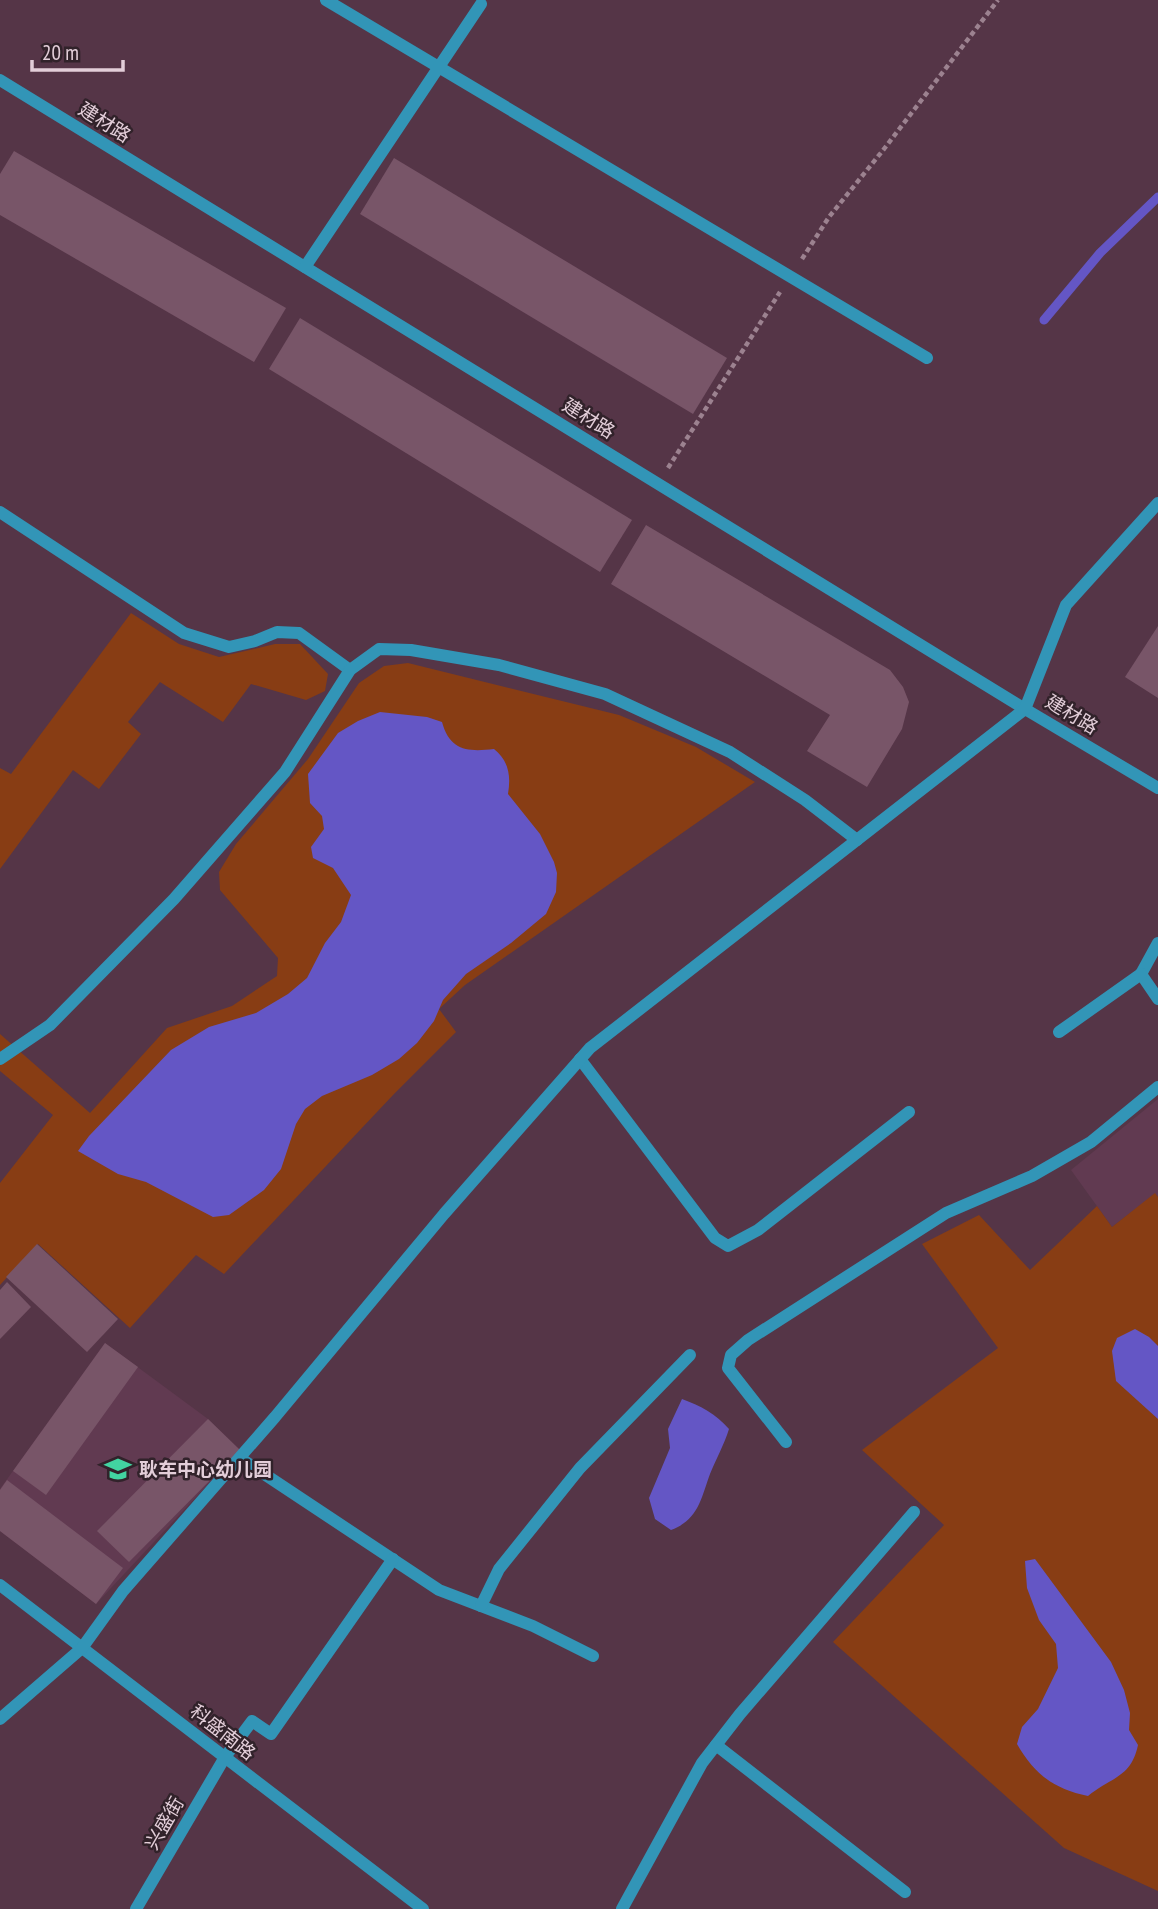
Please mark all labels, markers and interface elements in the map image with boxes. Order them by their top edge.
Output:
scale bar [32,28,122,72]
text: 20 m [42,39,79,66]
street label: 建材路 [74,97,136,147]
street label: 建材路 [558,393,620,443]
street label: 建材路 [1041,689,1103,739]
school or university icon: 耿车中心幼儿园 [103,1454,133,1484]
place label: 耿车中心幼儿园 [139,1457,272,1481]
street label: 科盛南路 [186,1699,260,1765]
street label: 兴盛街 [139,1792,189,1854]

